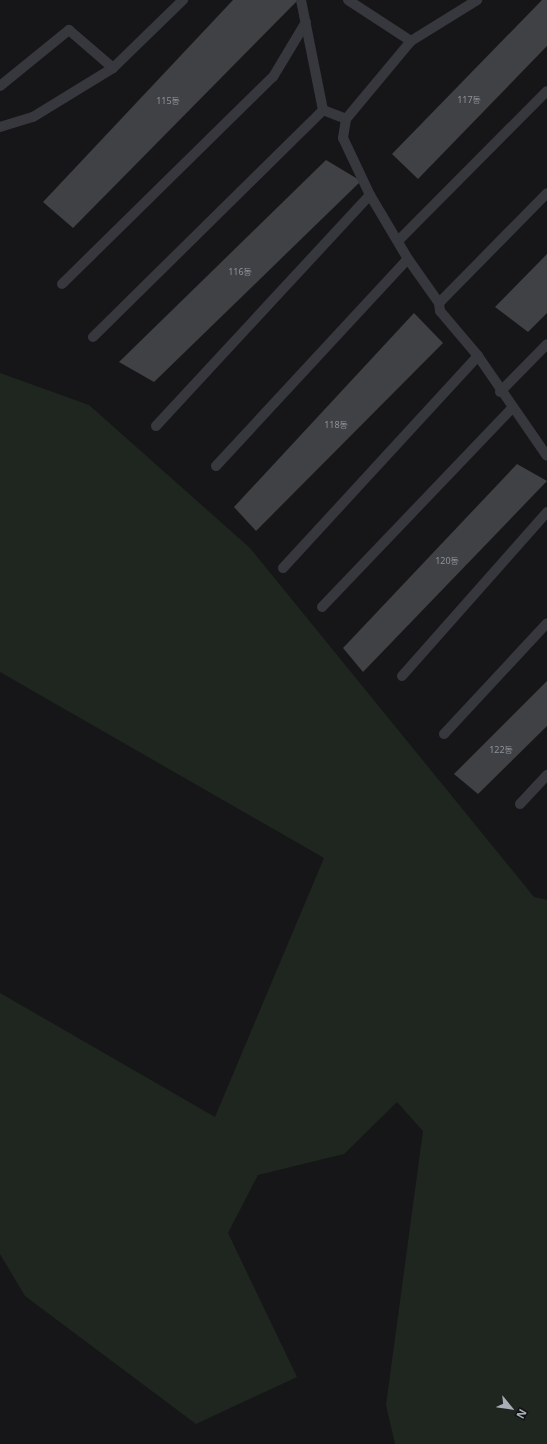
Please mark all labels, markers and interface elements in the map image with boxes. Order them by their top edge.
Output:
house number: 117동 [457,95,481,105]
house number: 115동 [156,96,180,106]
house number: 116동 [228,267,252,277]
house number: 118동 [324,420,348,430]
house number: 120동 [435,556,459,566]
house number: 122동 [489,745,513,755]
north arrow [491,1388,531,1428]
text: N [513,1407,531,1422]

